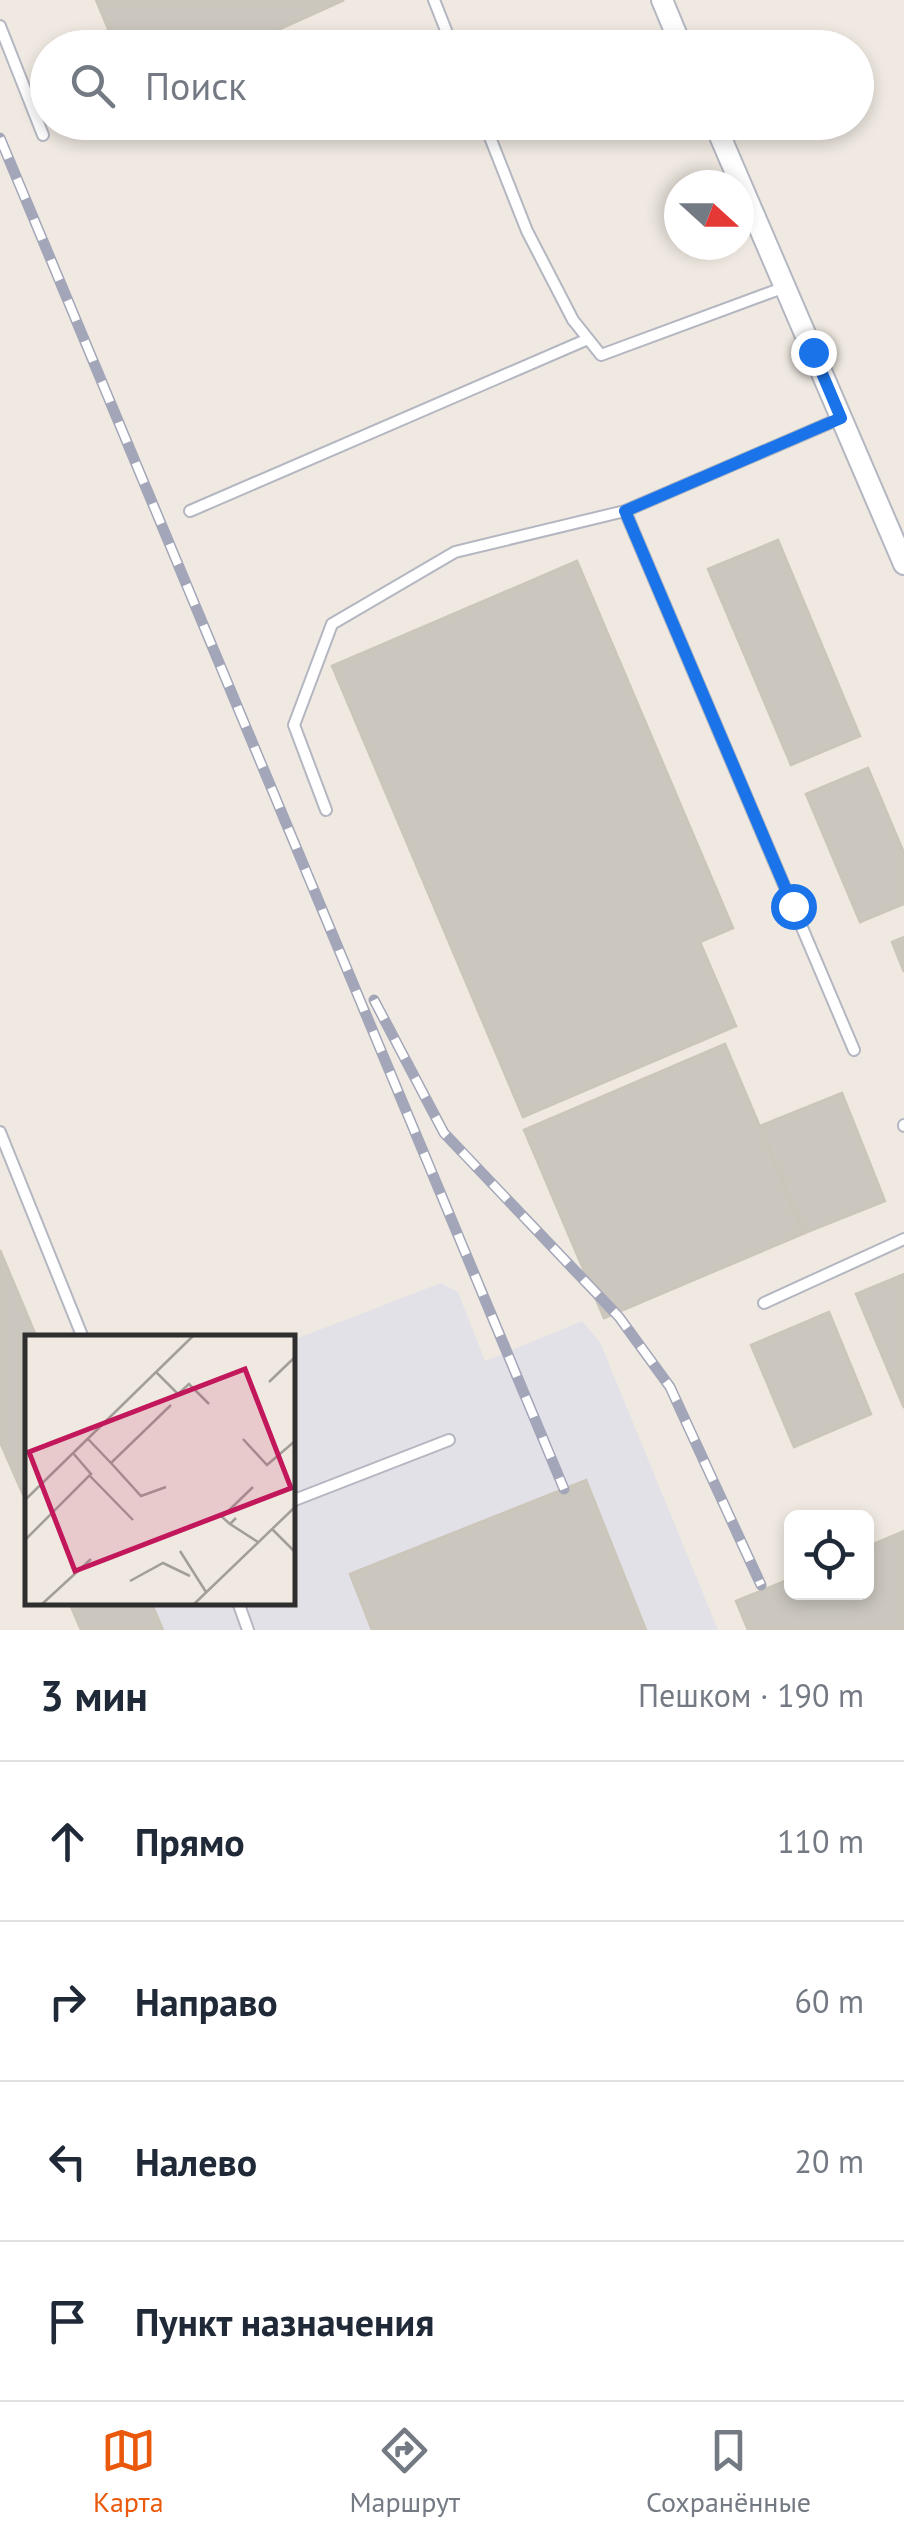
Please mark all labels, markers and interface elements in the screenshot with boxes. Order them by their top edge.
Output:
search box [30,30,874,140]
icon: search [65,58,120,113]
text: Поиск [145,61,246,110]
north arrow [664,170,754,260]
route end [791,330,837,376]
route start [771,884,817,930]
inset map [25,1335,295,1605]
map controls [784,1510,874,1600]
button: locate [784,1510,874,1600]
text: 3 мин [40,1668,148,1723]
text: Пешком · 190 m [638,1674,864,1716]
icon: ahead [40,1814,95,1869]
text: Прямо [135,1817,245,1866]
text: 110 m [777,1820,864,1862]
icon: right [40,1974,95,2029]
text: Направо [135,1977,278,2026]
text: 60 m [795,1980,864,2022]
icon: left [40,2134,95,2189]
text: Налево [135,2137,257,2186]
text: 20 m [795,2140,864,2182]
icon: arrive [40,2294,95,2349]
text: Пункт назначения [135,2297,434,2346]
tab: Карта [93,2423,164,2520]
tab: Маршрут [349,2423,460,2520]
tab: Сохранённые [646,2423,811,2520]

